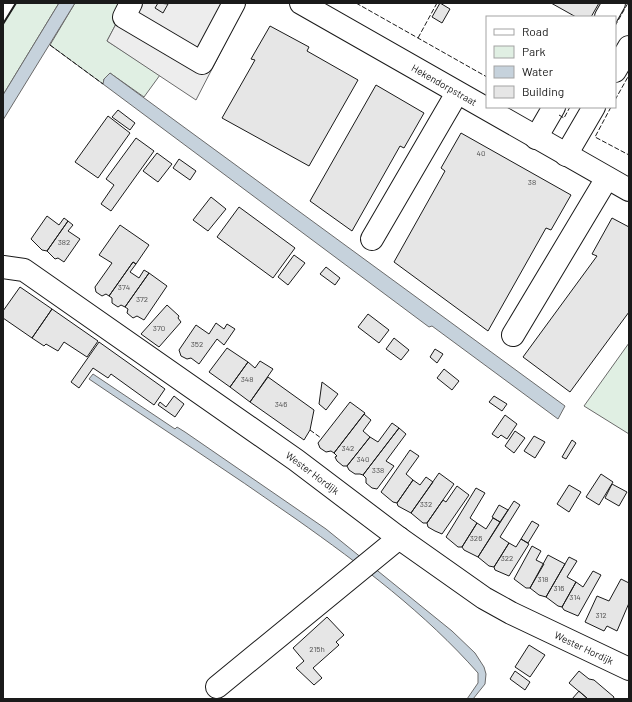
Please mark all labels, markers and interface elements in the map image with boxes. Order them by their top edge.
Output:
legend [486,16,616,108]
text: Road [522,24,549,38]
text: Park [522,44,546,58]
street label: Hekendorpstraat [409,61,480,108]
text: Water [522,64,554,78]
text: Building [522,84,564,98]
house number: 40 [477,148,485,158]
house number: 38 [528,177,536,187]
house number: 382 [58,237,70,247]
house number: 374 [118,282,130,292]
house number: 372 [136,294,148,304]
house number: 370 [153,323,165,333]
house number: 352 [191,339,203,349]
house number: 348 [241,374,253,384]
house number: 346 [275,399,287,409]
house number: 342 [342,443,354,453]
street label: Wester Hordijk [284,449,342,497]
house number: 340 [356,454,370,464]
house number: 338 [372,465,384,475]
house number: 332 [420,499,432,509]
house number: 326 [470,533,482,543]
house number: 322 [501,553,513,563]
house number: 318 [537,574,549,584]
house number: 316 [554,583,564,593]
house number: 314 [569,592,581,602]
house number: 312 [595,610,607,620]
street label: Wester Hordijk [553,629,616,667]
house number: 215h [309,644,325,654]

